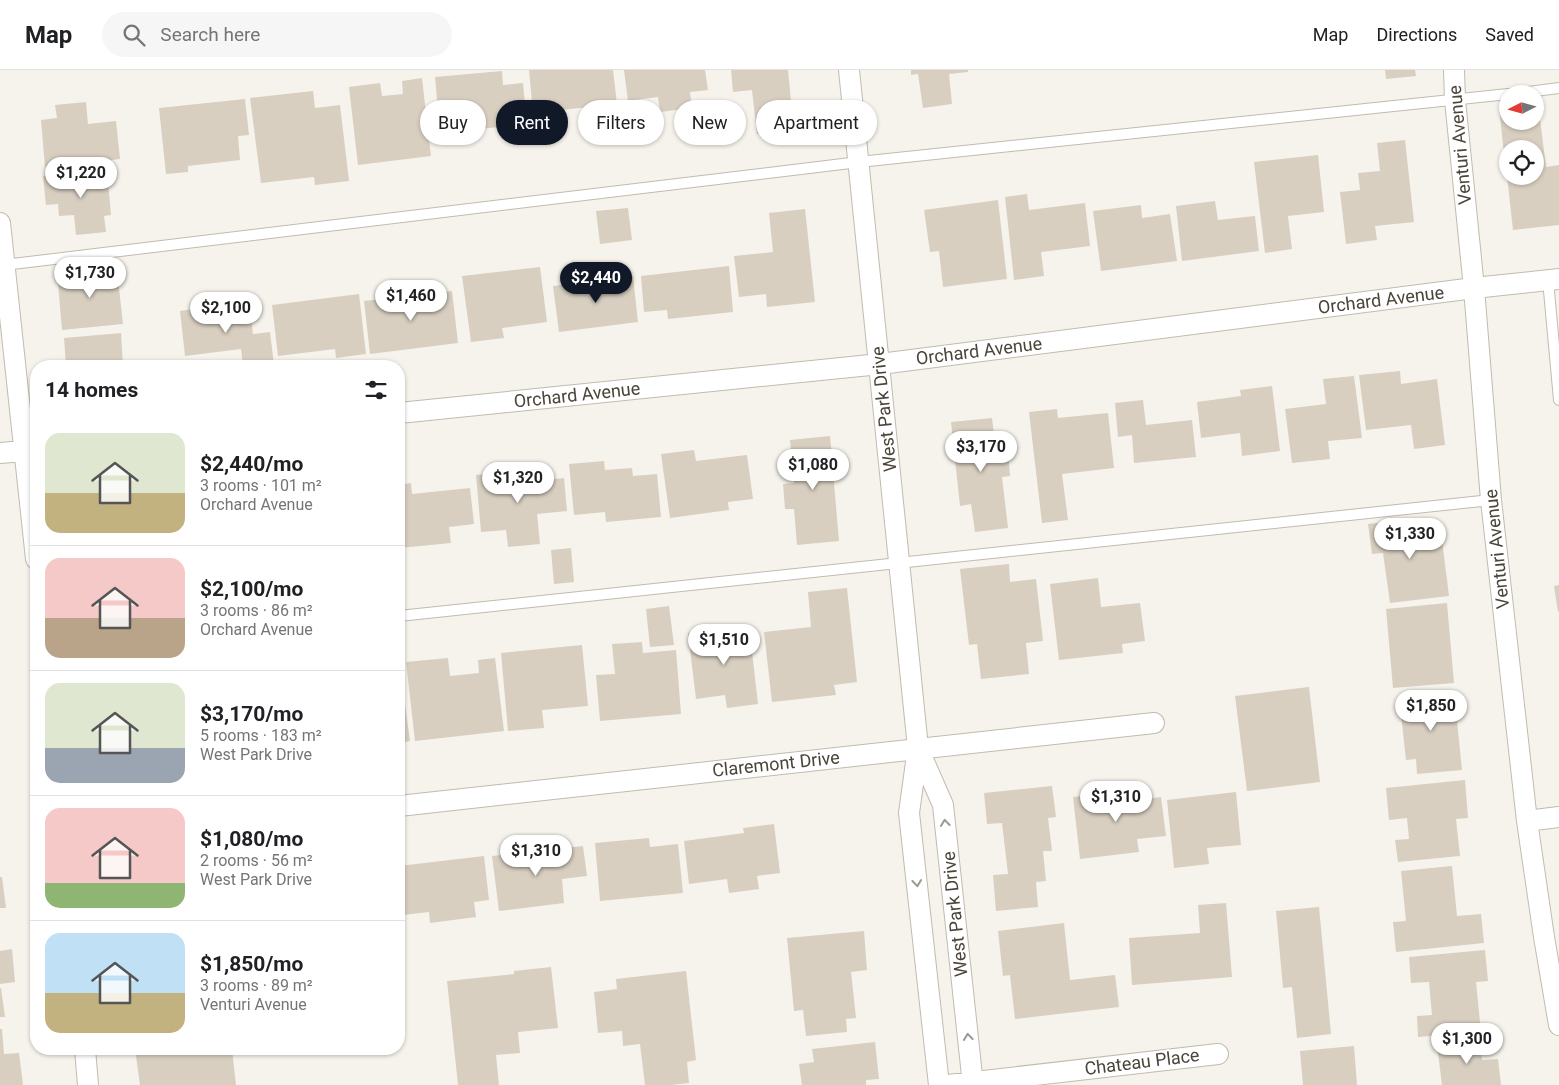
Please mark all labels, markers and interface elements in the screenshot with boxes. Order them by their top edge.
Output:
search box [102,12,452,57]
text: Map [25,21,72,49]
icon: search [120,21,148,49]
text: Search here [160,23,260,46]
text: Map [1313,24,1348,45]
text: Directions [1376,24,1457,45]
text: Saved [1485,24,1534,45]
street label: Venturi Avenue [1444,84,1475,206]
north arrow [1499,85,1544,130]
map controls [1499,85,1544,185]
chip: Buy [420,100,486,145]
chip: Rent [496,100,568,145]
chip: Filters [578,100,664,145]
chip: New [674,100,746,145]
chip: Apartment [756,100,877,145]
button: locate [1499,140,1544,185]
pin: $1,220 [40,156,122,199]
text: $1,220 [56,163,106,182]
pin: $1,730 [49,256,131,299]
pin: $2,440 [555,262,637,304]
text: $1,730 [65,263,115,282]
text: $2,440 [571,268,621,287]
pin: $1,460 [370,280,452,322]
street label: Orchard Avenue [1317,281,1445,318]
text: $1,460 [386,286,436,305]
pin: $2,100 [185,292,267,334]
text: $2,100 [201,298,251,317]
street label: Orchard Avenue [915,332,1043,369]
street label: West Park Drive [866,345,901,473]
icon: filters [362,376,390,404]
street label: Orchard Avenue [513,377,641,412]
text: 14 homes [45,378,138,402]
pin: $3,170 [940,430,1022,473]
text: $3,170 [956,437,1006,456]
pin: $1,080 [772,448,854,491]
text: $2,440/mo [200,452,303,476]
icon: home [85,453,145,513]
text: $1,080 [788,455,838,474]
pin: $1,320 [477,462,559,504]
text: $1,320 [493,468,543,487]
text: 3 rooms · 101 m² [200,476,322,495]
street label: Venturi Avenue [1480,488,1513,610]
text: Orchard Avenue [200,495,313,514]
pin: $1,330 [1369,518,1451,560]
text: $1,330 [1385,524,1435,543]
text: $2,100/mo [200,577,303,601]
icon: home [85,578,145,638]
text: 3 rooms · 86 m² [200,601,313,620]
text: Orchard Avenue [200,620,313,639]
pin: $1,510 [683,624,765,666]
text: $1,510 [699,630,749,649]
pin: $1,850 [1390,690,1472,732]
text: $1,850 [1406,696,1456,715]
text: $3,170/mo [200,702,303,726]
icon: home [85,703,145,763]
text: 5 rooms · 183 m² [200,726,322,745]
text: West Park Drive [200,745,312,764]
street label: Claremont Drive [711,746,841,781]
pin: $1,310 [1075,780,1157,823]
text: $1,310 [1091,787,1141,806]
one-way arrow [940,818,951,826]
text: $1,080/mo [200,827,303,851]
icon: home [85,828,145,888]
pin: $1,310 [495,834,577,877]
text: $1,310 [511,841,561,860]
street label: West Park Drive [937,850,972,978]
text: 2 rooms · 56 m² [200,851,313,870]
text: West Park Drive [200,870,312,889]
one-way arrow [911,880,922,888]
text: $1,850/mo [200,952,303,976]
icon: home [85,953,145,1013]
text: 3 rooms · 89 m² [200,976,313,995]
text: Venturi Avenue [200,995,307,1014]
pin: $1,300 [1426,1022,1508,1065]
text: $1,300 [1442,1029,1492,1048]
one-way arrow [963,1032,974,1040]
street label: Chateau Place [1083,1044,1201,1079]

